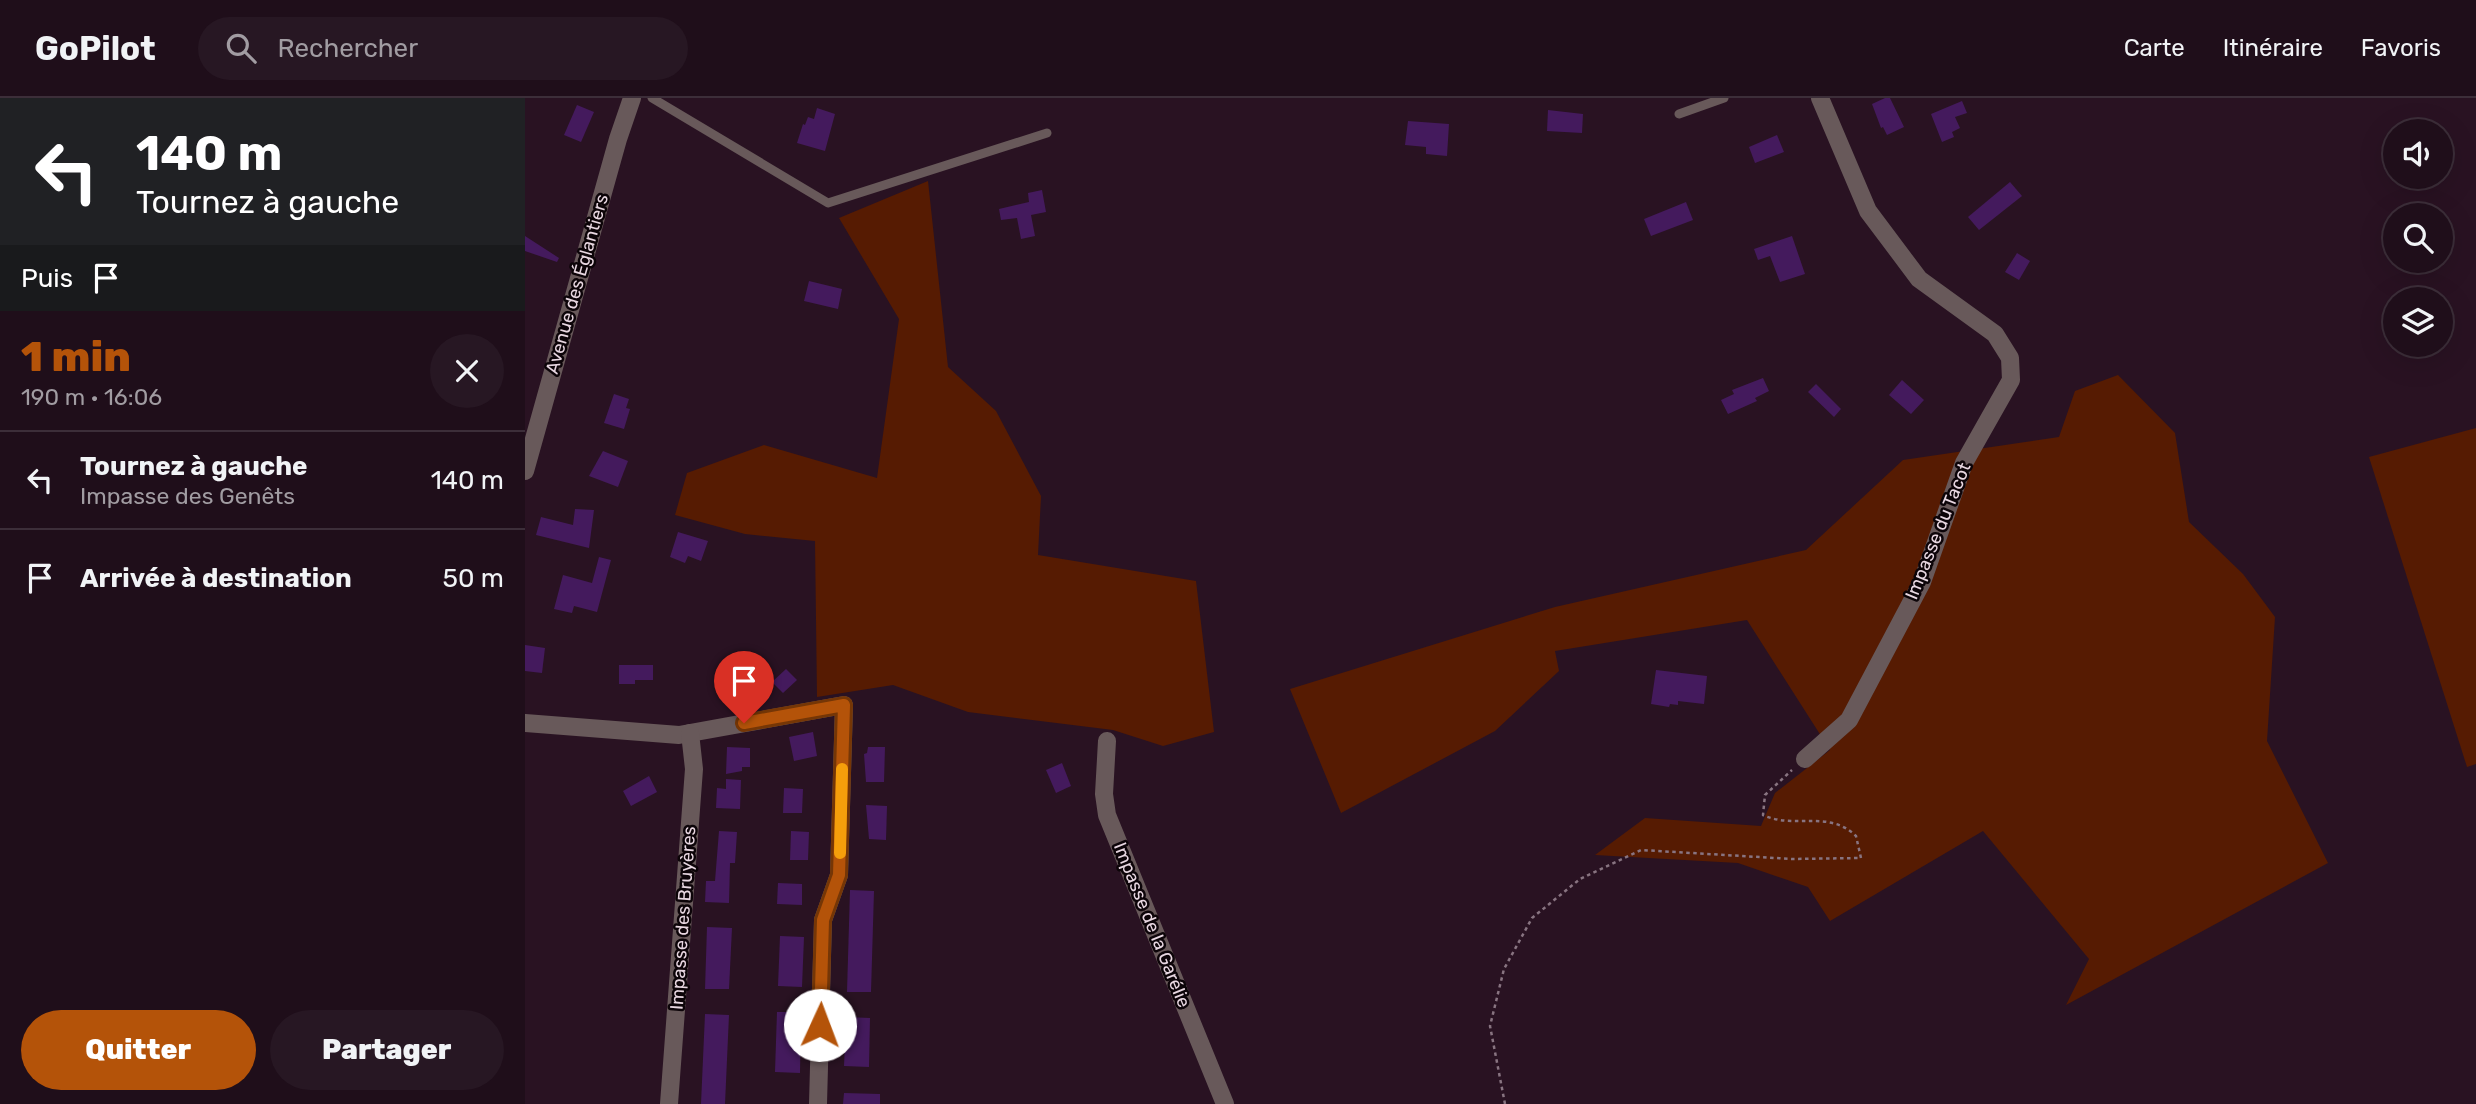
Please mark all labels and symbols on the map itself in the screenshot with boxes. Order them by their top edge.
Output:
street label: Avenue des Églantiers [541,192,613,376]
street label: Impasse du Tacot [1900,459,1976,603]
pin [714,651,774,723]
street label: Impasse des Bruyères [666,825,700,1011]
street label: Impasse de la Garélie [1109,839,1195,1011]
position arrow [783,988,857,1062]

